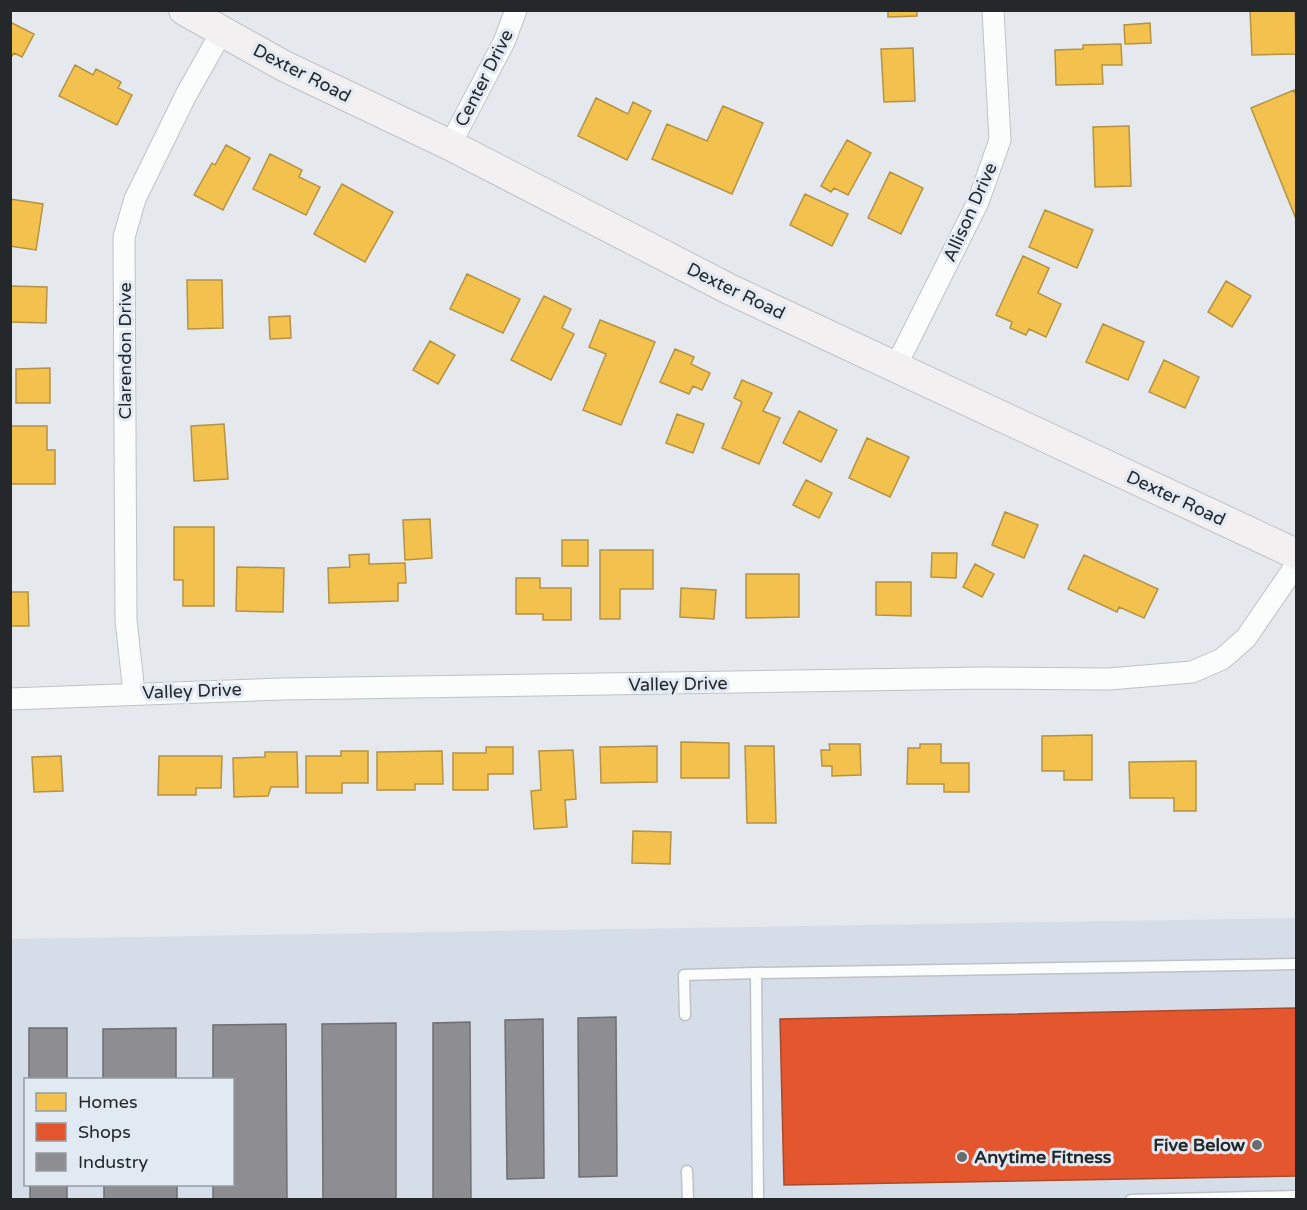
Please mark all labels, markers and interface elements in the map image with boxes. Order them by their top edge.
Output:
street label: Center Drive [450,26,518,130]
street label: Dexter Road [249,39,355,107]
street label: Allison Drive [938,159,1002,265]
street label: Dexter Road [683,258,789,324]
street label: Clarendon Drive [114,282,136,420]
street label: Dexter Road [1123,465,1229,531]
street label: Valley Drive [628,672,728,696]
street label: Valley Drive [142,678,242,704]
legend [24,1078,234,1186]
text: Homes [78,1091,138,1113]
text: Shops [78,1121,131,1143]
place label: Five Below [1153,1134,1246,1156]
marker: Five Below [1250,1138,1264,1152]
place label: Anytime Fitness [974,1146,1112,1168]
marker: Anytime Fitness [955,1150,969,1164]
text: Industry [78,1151,149,1173]

